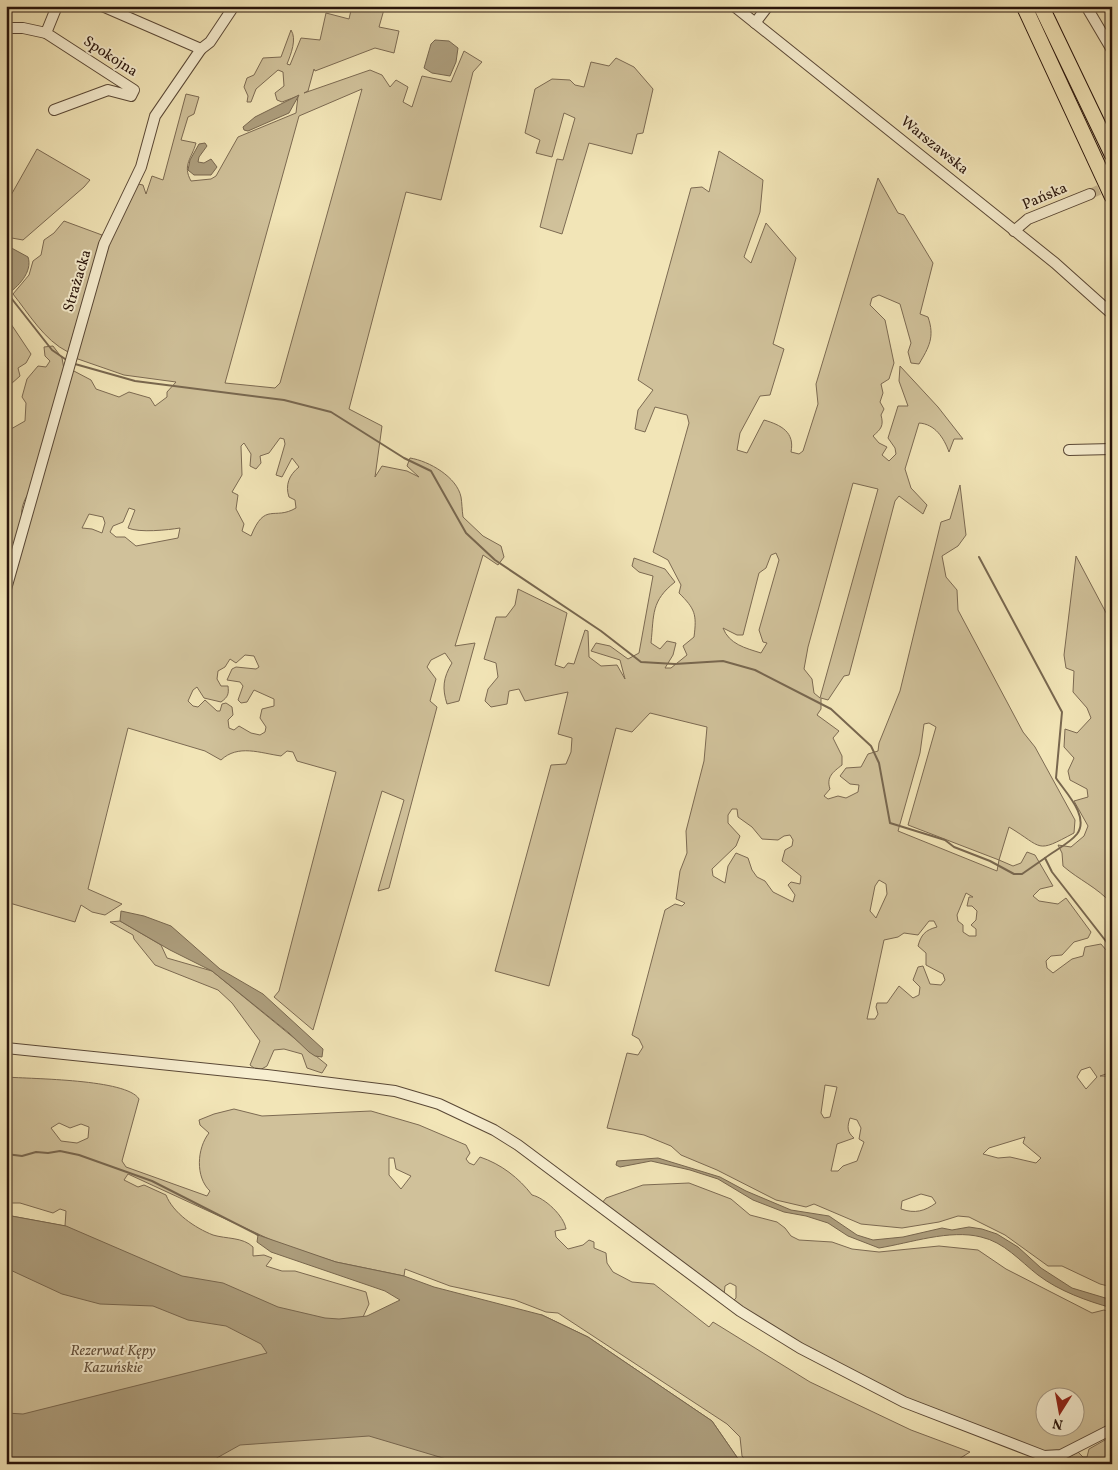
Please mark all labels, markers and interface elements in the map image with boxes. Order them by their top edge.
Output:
street label: Spokojna [79,31,141,83]
street label: Warszawska [895,112,973,180]
street label: Pańska [1019,178,1071,216]
street label: Strażacka [59,247,97,315]
park label: Rezerwat Kępy Kazuńskie [70,1341,156,1379]
north arrow [1036,1388,1086,1438]
text: N [1051,1413,1065,1434]

